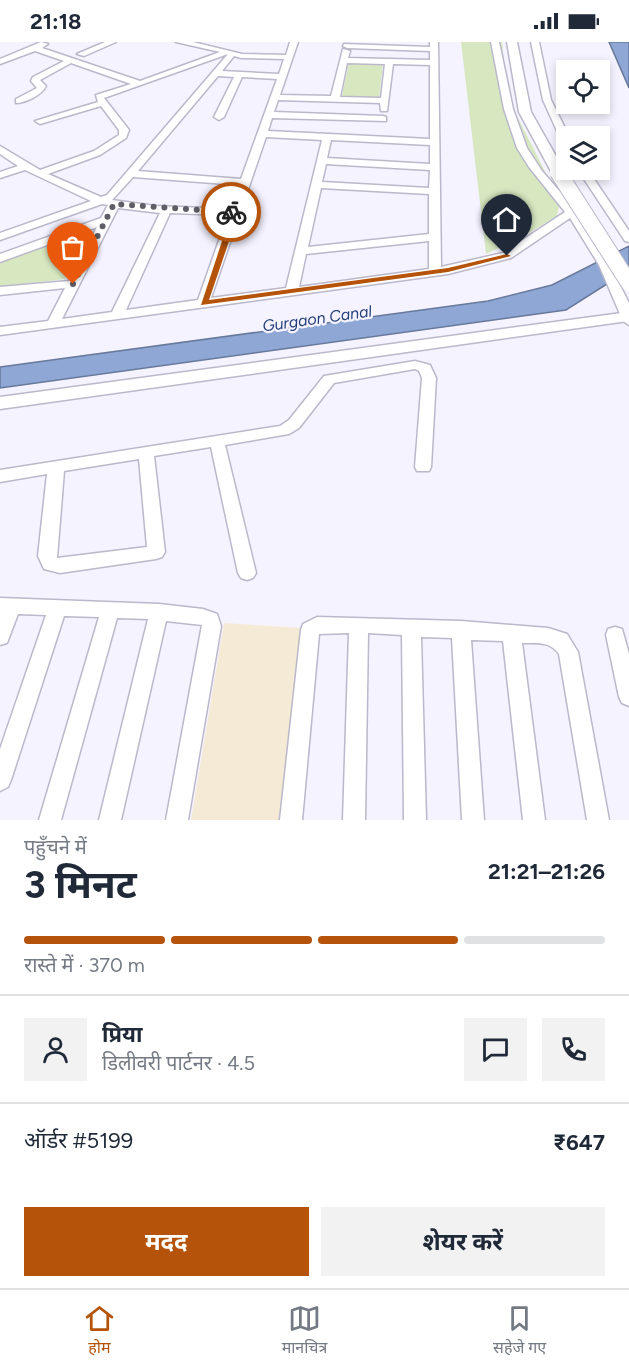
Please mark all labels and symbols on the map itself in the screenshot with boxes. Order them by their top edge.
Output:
courier [201,182,261,242]
pin [481,194,532,256]
pin [47,222,98,284]
water label: Gurgaon Canal [261,301,373,336]

